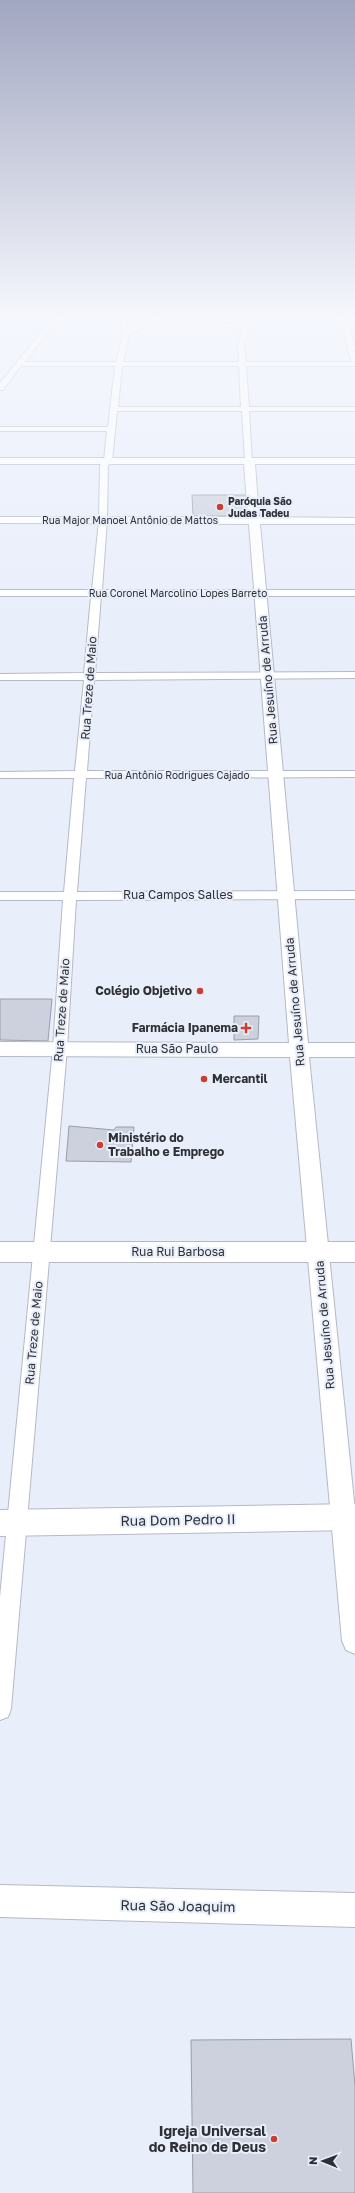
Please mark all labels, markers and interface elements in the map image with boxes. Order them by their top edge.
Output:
place label: Paróquia São Judas Tadeu [228,495,292,519]
marker: Paróquia São Judas Tadeu [215,502,225,512]
street label: Rua Major Manoel Antônio de Mattos [42,514,218,526]
street label: Rua Coronel Marcolino Lopes Barreto [89,587,267,599]
street label: Rua Jesuíno de Arruda [254,615,281,745]
street label: Rua Treze de Maio [77,636,100,740]
street label: Rua Antônio Rodrigues Cajado [104,769,250,781]
street label: Rua Campos Salles [123,887,233,902]
street label: Rua Jesuíno de Arruda [281,937,308,1067]
street label: Rua Treze de Maio [50,958,73,1062]
place label: Colégio Objetivo [95,983,192,998]
marker: Colégio Objetivo [195,986,205,996]
place label: Farmácia Ipanema [132,1020,238,1035]
marker: Farmácia Ipanema [241,1023,251,1033]
street label: Rua São Paulo [136,1041,218,1056]
place label: Mercantil [212,1071,268,1086]
marker: Mercantil [199,1074,209,1084]
place label: Ministério do Trabalho e Emprego [108,1130,224,1159]
marker: Ministério do Trabalho e Emprego [95,1140,105,1150]
street label: Rua Rui Barbosa [131,1244,225,1259]
street label: Rua Jesuíno de Arruda [311,1260,338,1390]
street label: Rua Treze de Maio [22,1281,45,1385]
street label: Rua Dom Pedro II [120,1510,236,1529]
street label: Rua São Joaquim [120,1896,236,1915]
place label: Igreja Universal do Reino de Deus [149,2122,266,2155]
marker: Igreja Universal do Reino de Deus [269,2134,279,2144]
north arrow [303,2141,343,2181]
text: N [306,2157,319,2165]

